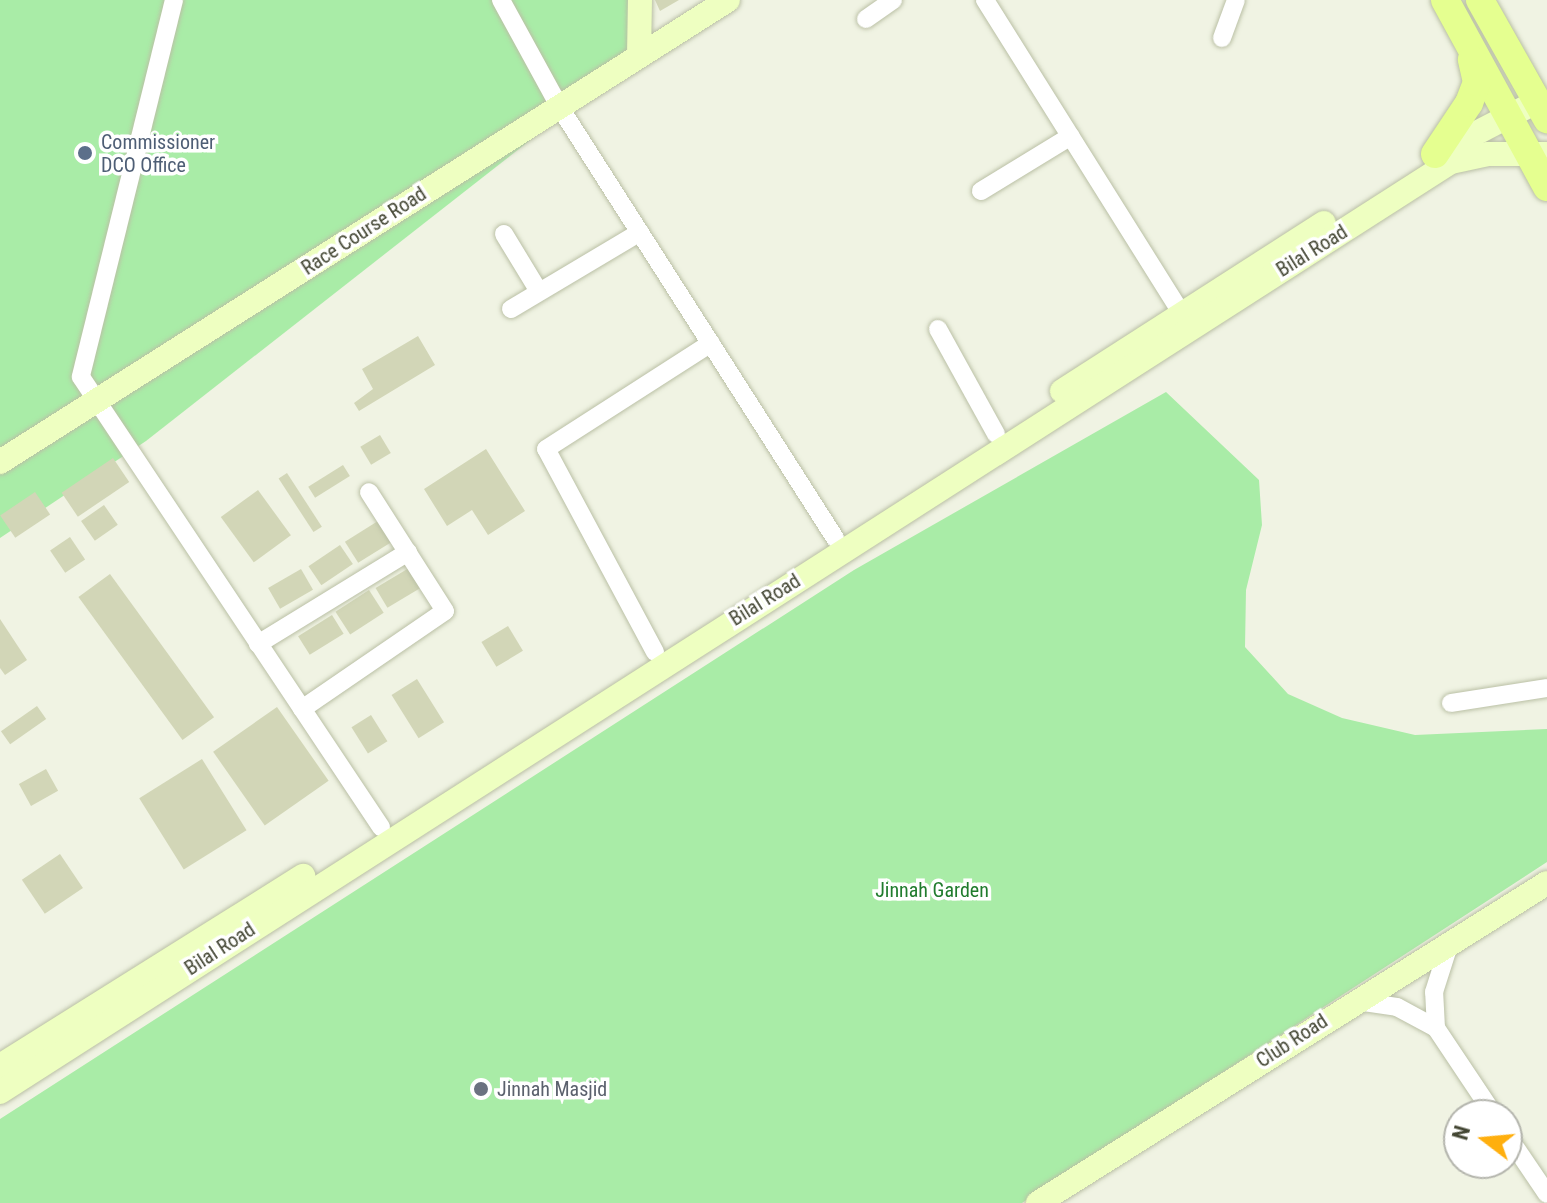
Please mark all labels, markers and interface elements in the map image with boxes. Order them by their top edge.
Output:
place label: Commissioner DCO Office [101,130,215,177]
marker: Commissioner DCO Office [76,144,94,162]
street label: Race Course Road [297,182,431,280]
street label: Bilal Road [1272,220,1352,282]
street label: Bilal Road [725,569,805,631]
park label: Jinnah Garden [875,878,989,902]
street label: Bilal Road [180,917,260,981]
street label: Club Road [1252,1009,1332,1073]
place label: Jinnah Masjid [497,1077,607,1101]
marker: Jinnah Masjid [472,1080,490,1098]
north arrow [1443,1099,1523,1179]
text: N [1447,1123,1475,1143]

